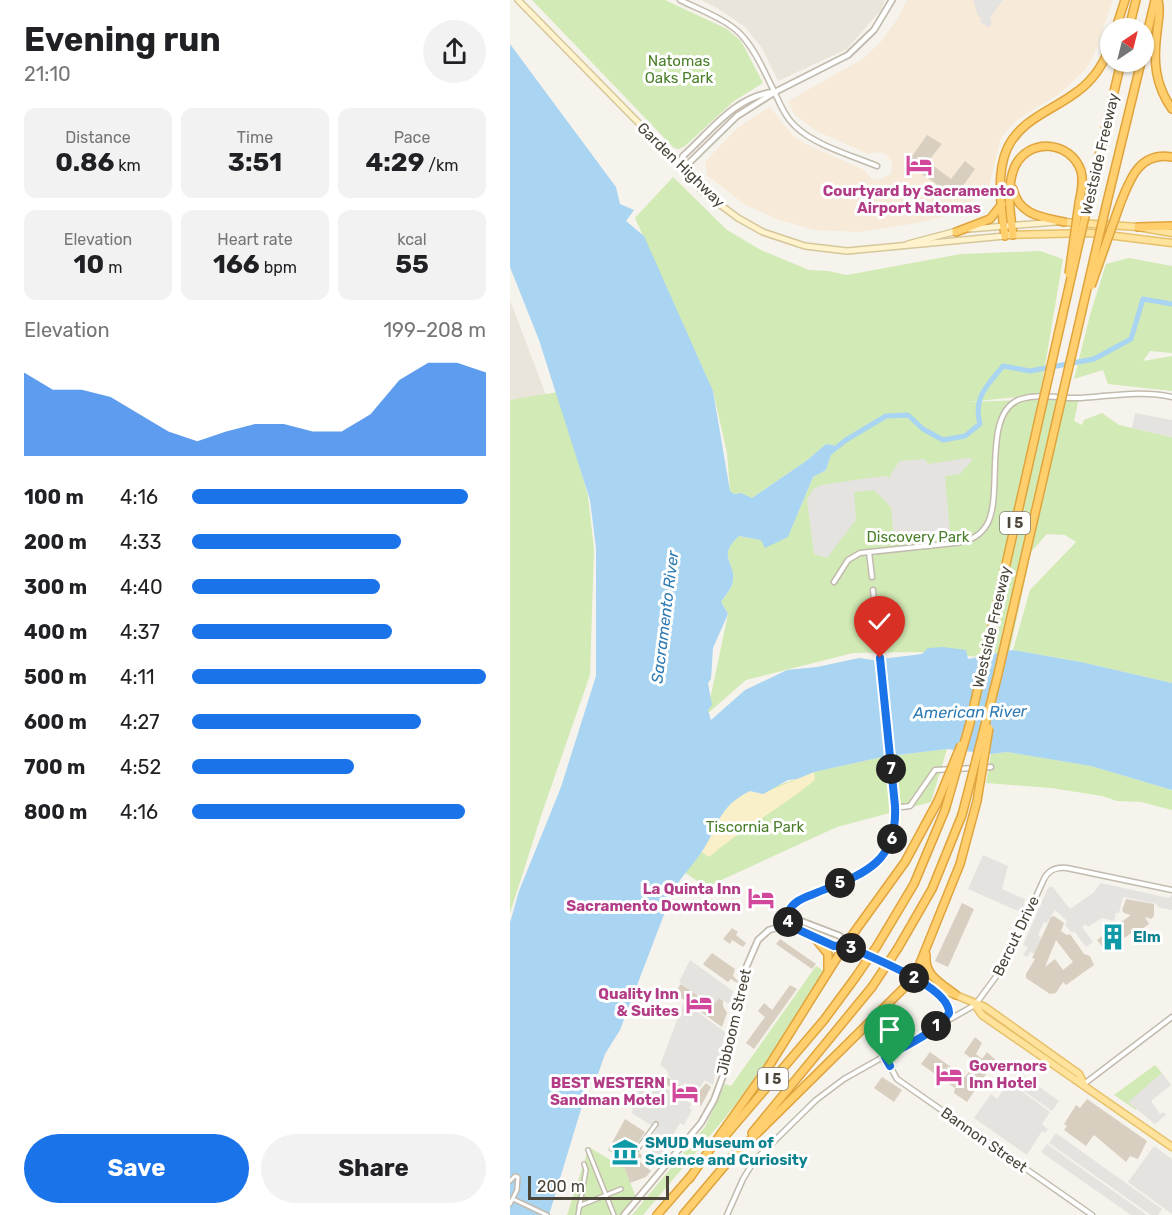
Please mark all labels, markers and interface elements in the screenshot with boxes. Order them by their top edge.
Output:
north arrow [1100,18,1154,72]
map controls [1100,18,1154,72]
text: Evening run [24,20,221,59]
button: share [423,20,486,83]
park label: Natomas Oaks Park [645,52,714,87]
text: 21:10 [24,62,71,86]
street label: Westside Freeway [1077,91,1123,217]
street label: Garden Highway [634,119,728,211]
text: Distance [65,128,131,147]
text: Time [237,128,273,147]
text: Pace [394,128,430,147]
text: 0.86 [55,147,114,178]
text: 3:51 [228,147,282,178]
text: 4:29 [365,147,424,178]
hotel icon: Courtyard by Sacramento Airport Natomas [904,150,934,180]
text: km [114,156,141,175]
text: /km [424,156,459,175]
place label: Courtyard by Sacramento Airport Natomas [823,182,1015,217]
text: Elevation [64,230,132,249]
text: Heart rate [217,230,293,249]
text: kcal [397,230,427,249]
text: 10 [74,249,104,280]
text: 166 [213,249,260,280]
text: 55 [395,249,429,280]
text: m [104,258,122,277]
text: bpm [260,258,297,277]
text: Elevation [24,318,110,342]
text: 199–208 m [383,318,486,342]
text: 100 m [24,485,84,509]
text: 4:16 [120,485,158,509]
road number: I 5 [1000,512,1030,534]
park label: Discovery Park [866,528,970,546]
text: 200 m [24,530,87,554]
text: 4:33 [120,530,162,554]
water label: Sacramento River [647,549,683,684]
street label: Westside Freeway [969,564,1015,690]
text: 300 m [24,575,87,599]
text: 4:40 [120,575,163,599]
pin [854,596,905,658]
icon: check [863,605,896,638]
text: 400 m [24,620,87,644]
text: 4:37 [120,620,160,644]
text: 500 m [24,665,87,689]
text: 4:11 [120,665,155,689]
water label: American River [912,701,1028,723]
text: 600 m [24,710,87,734]
text: 4:27 [120,710,160,734]
pin: 7 [876,754,906,784]
text: 700 m [24,755,85,779]
text: 4:52 [120,755,161,779]
text: 7 [886,759,896,778]
text: 800 m [24,800,87,824]
text: 4:16 [120,800,158,824]
park label: Tiscornia Park [706,818,804,836]
pin: 6 [877,824,907,854]
text: 6 [887,829,897,848]
pin: 5 [825,868,855,898]
text: 5 [835,873,845,892]
place label: La Quinta Inn Sacramento Downtown [566,880,741,915]
hotel icon: La Quinta Inn Sacramento Downtown [746,883,776,913]
street label: Bercut Drive [989,893,1043,979]
pin: 4 [773,907,803,937]
text: 4 [783,912,793,931]
building icon: Elm [1098,922,1128,952]
place label: Elm [1133,928,1161,946]
pin: 3 [836,933,866,963]
text: 3 [846,938,856,957]
pin: 2 [899,963,929,993]
street label: Jibboom Street [713,967,755,1077]
text: 2 [909,968,919,987]
place label: Quality Inn & Suites [598,985,679,1020]
hotel icon: Quality Inn & Suites [684,988,714,1018]
pin [864,1004,915,1066]
pin: 1 [921,1011,951,1041]
icon: arrive [873,1013,906,1046]
text: 1 [932,1016,940,1035]
place label: Governors Inn Hotel [969,1057,1047,1092]
hotel icon: Governors Inn Hotel [934,1060,964,1090]
road number: I 5 [758,1068,788,1090]
place label: BEST WESTERN Sandman Motel [550,1074,665,1109]
hotel icon: BEST WESTERN Sandman Motel [670,1077,700,1107]
street label: Bannon Street [937,1104,1031,1176]
button: Save [24,1134,249,1203]
button: Share [261,1134,486,1203]
place label: SMUD Museum of Science and Curiosity [645,1134,808,1169]
museum icon: SMUD Museum of Science and Curiosity [610,1137,640,1167]
scale bar [528,1173,669,1200]
text: 200 m [537,1177,585,1196]

